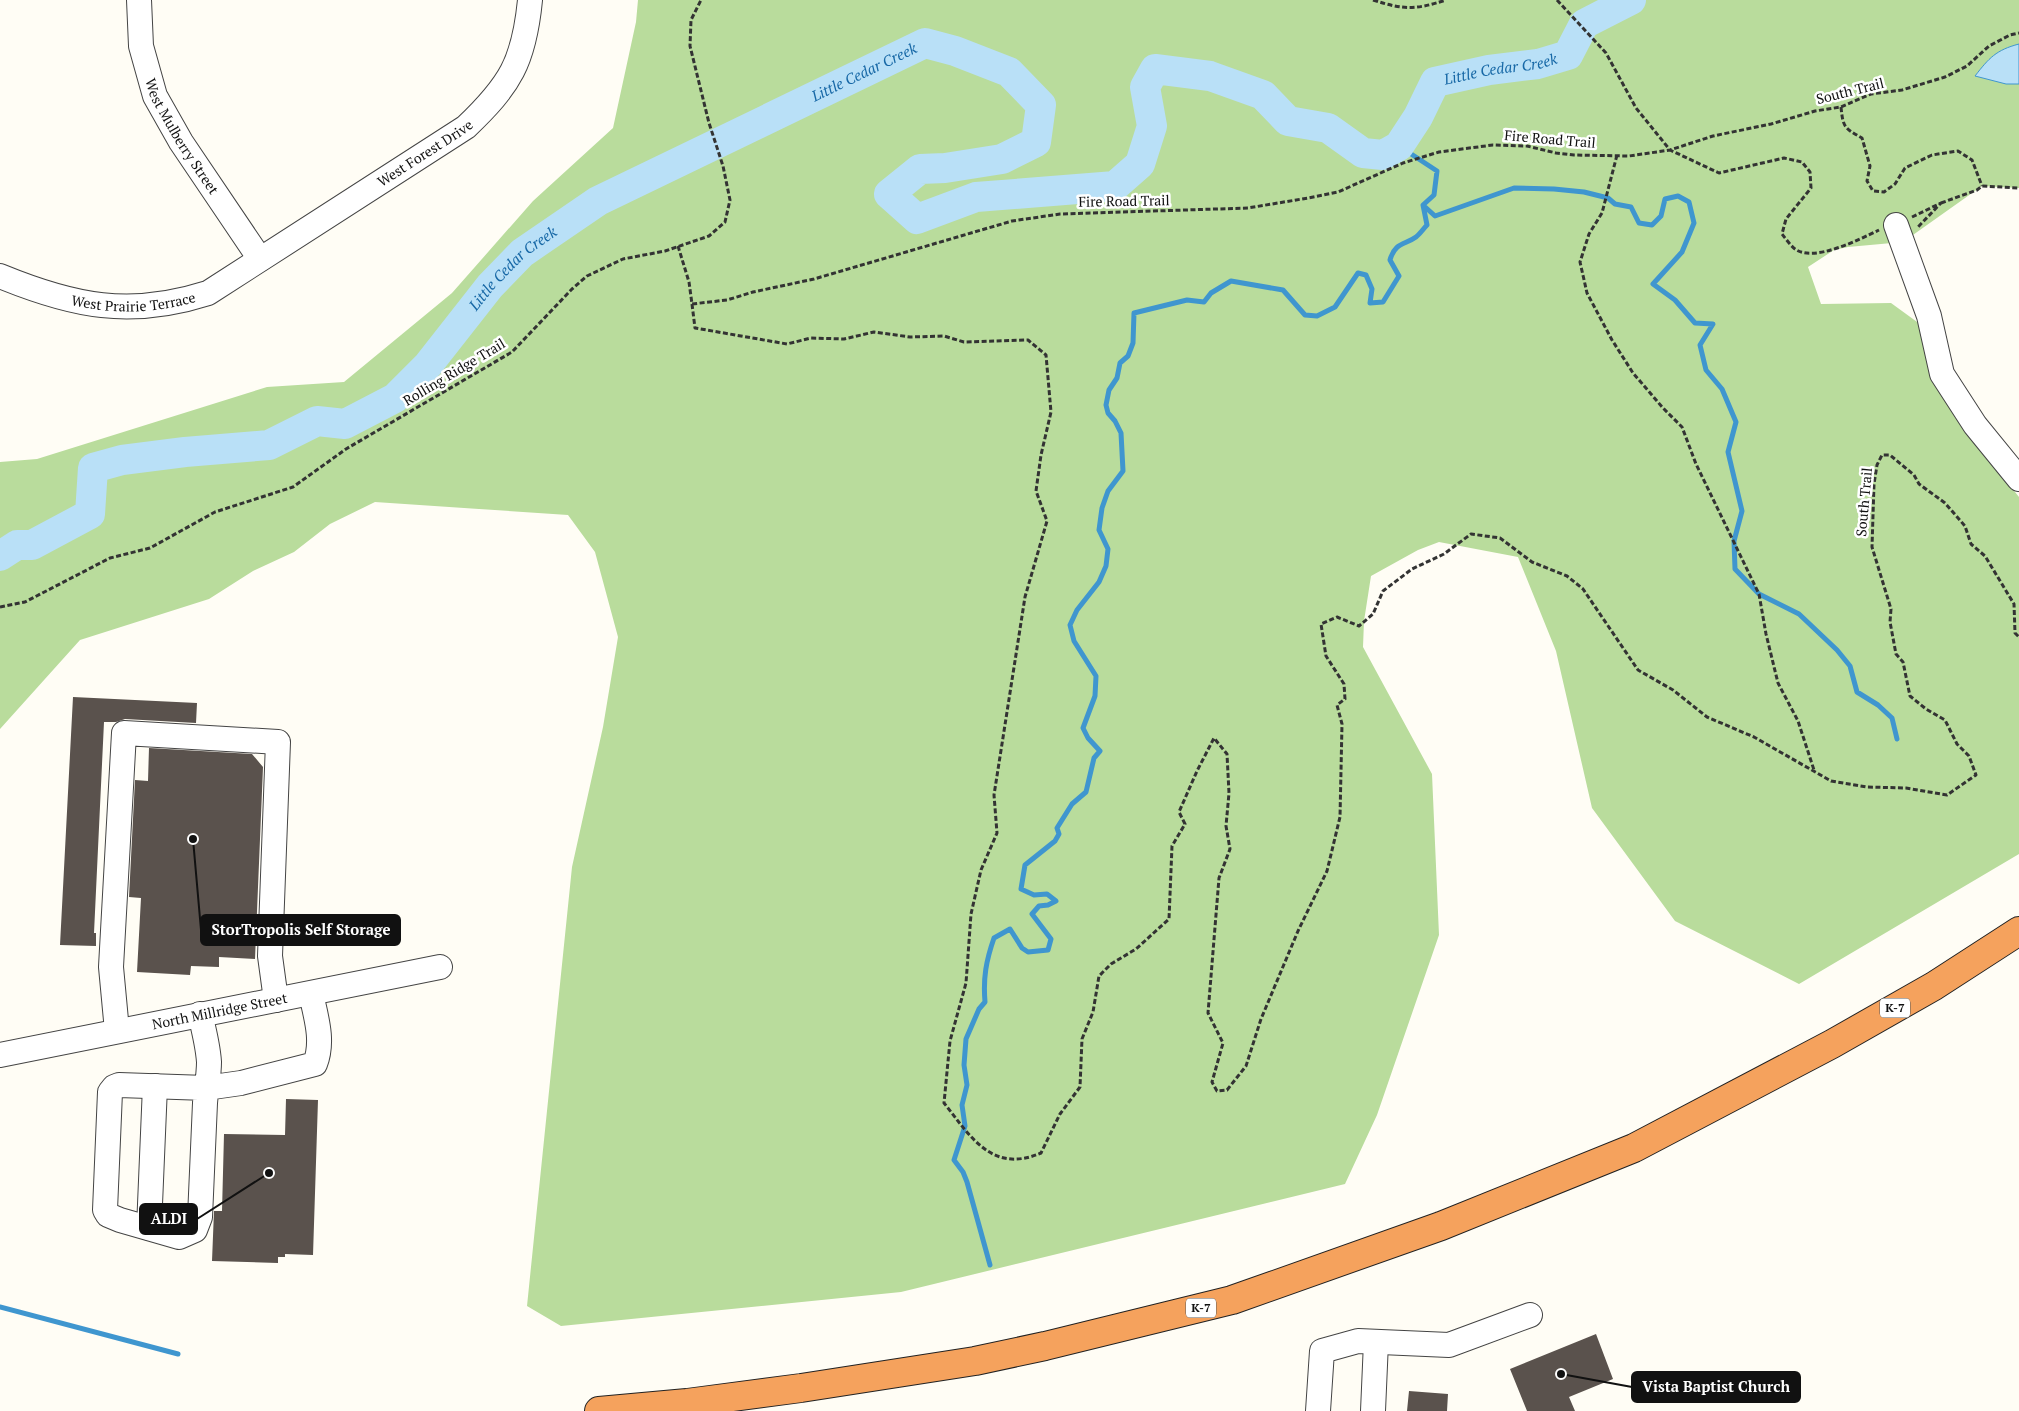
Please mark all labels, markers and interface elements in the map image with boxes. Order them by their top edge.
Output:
water label: Little Cedar Creek [807,37,921,106]
water label: Little Cedar Creek [1441,48,1560,89]
street label: South Trail [1814,73,1886,108]
street label: West Mulberry Street [142,76,224,198]
street label: West Forest Drive [373,115,477,191]
street label: Fire Road Trail [1504,125,1596,152]
street label: Fire Road Trail [1078,190,1170,211]
water label: Little Cedar Creek [463,221,561,315]
street label: West Prairie Terrace [70,287,197,316]
street label: Rolling Ridge Trail [399,334,508,410]
street label: South Trail [1851,467,1876,537]
callout: StorTropolis Self Storage [201,915,400,945]
text: StorTropolis Self Storage [211,919,391,939]
street label: North Millridge Street [150,988,290,1033]
road number: K-7 [1880,998,1910,1018]
callout: ALDI [140,1204,197,1234]
text: ALDI [151,1208,188,1228]
road number: K-7 [1186,1299,1216,1318]
callout: Vista Baptist Church [1632,1372,1800,1402]
text: Vista Baptist Church [1642,1376,1790,1396]

